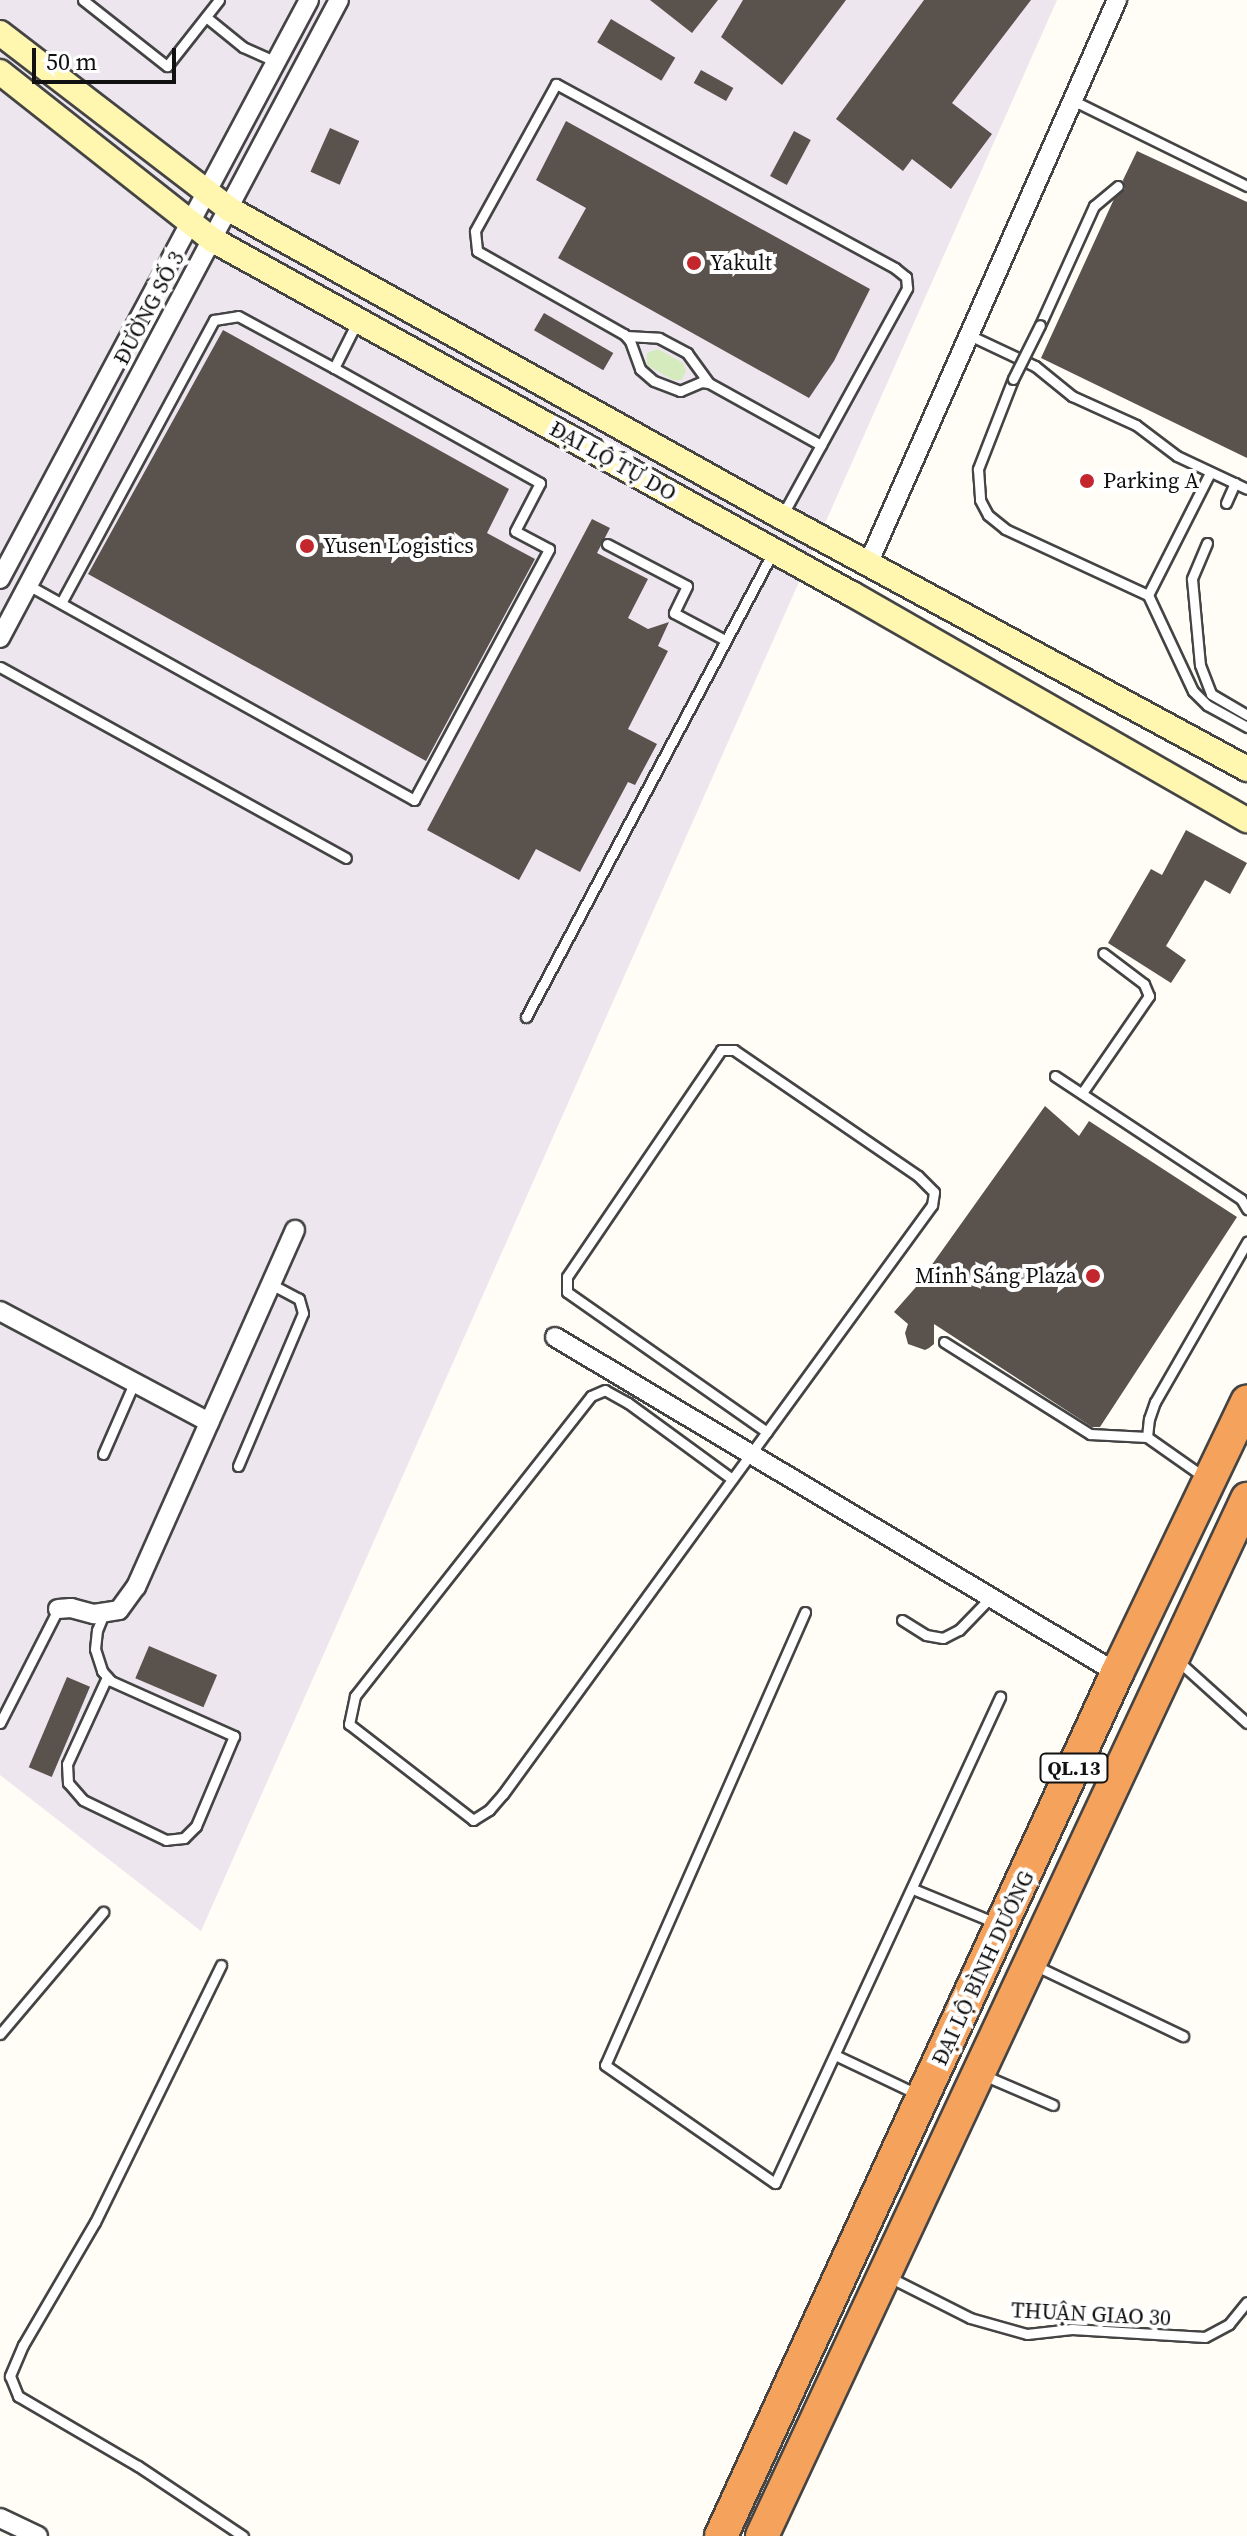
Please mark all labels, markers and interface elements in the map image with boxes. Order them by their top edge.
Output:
scale bar [36,32,180,82]
text: 50 m [46,45,97,78]
street label: ĐƯỜNG SỐ 3 [108,247,190,369]
place label: Yakult [710,250,772,276]
marker: Yakult [685,254,703,272]
street label: ĐẠI LỘ TỰ DO [545,415,681,507]
place label: Parking A [1103,468,1199,494]
marker: Parking A [1078,472,1096,490]
place label: Yusen Logistics [323,533,474,559]
marker: Yusen Logistics [298,537,316,555]
place label: Minh Sáng Plaza [915,1263,1077,1289]
marker: Minh Sáng Plaza [1084,1267,1102,1285]
road number: QL.13 [1038,1752,1110,1784]
street label: ĐẠI LỘ BÌNH DƯƠNG [926,1867,1040,2069]
street label: THUẬN GIAO 30 [1010,2297,1172,2331]

